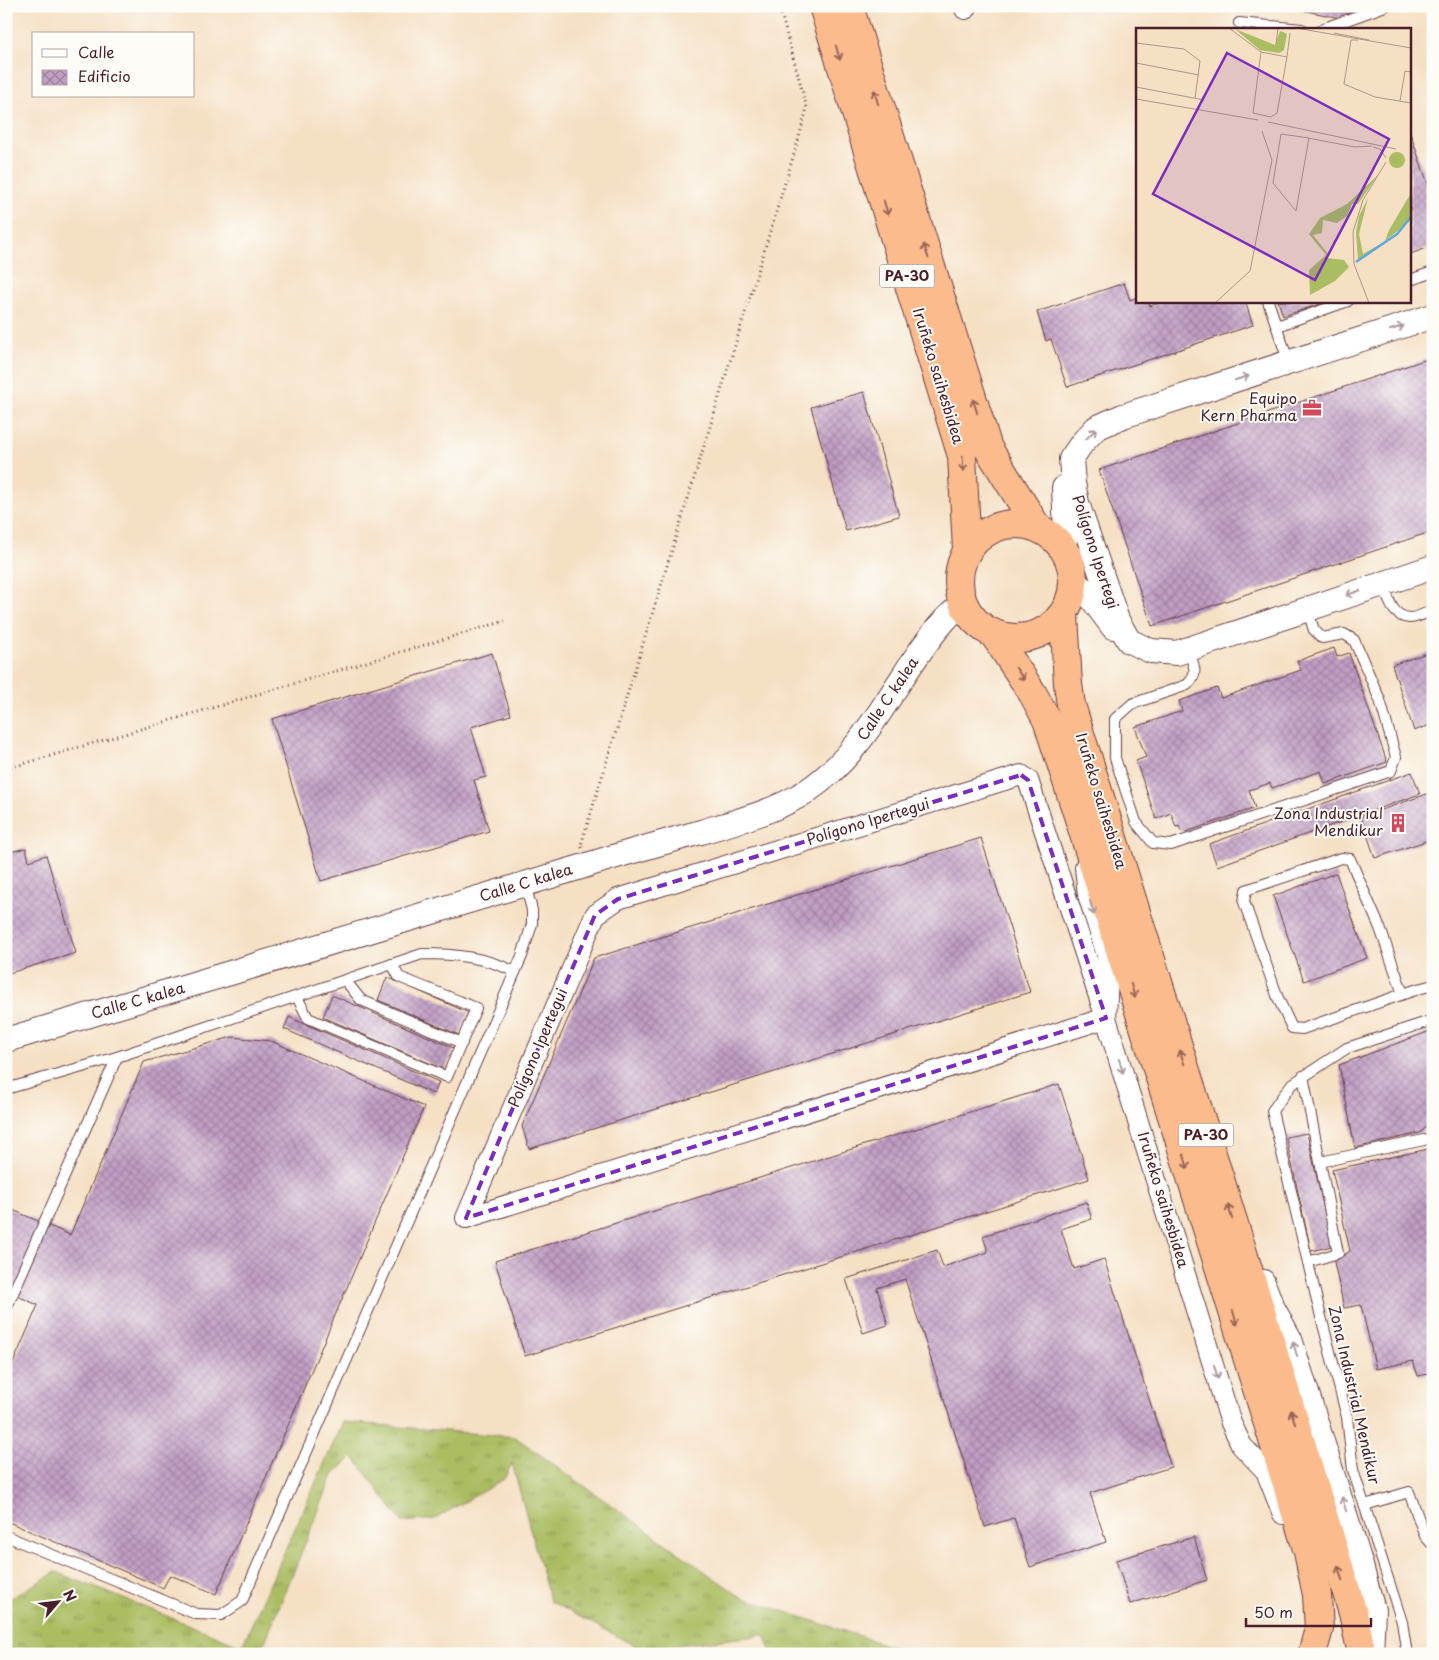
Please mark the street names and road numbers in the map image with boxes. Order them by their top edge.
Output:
road number: PA-30 [880,264,934,288]
street label: Iruñeko saihesbidea [908,305,971,447]
street label: Polígono Ipertegi [1067,491,1126,612]
street label: Calle C kalea [850,651,924,745]
street label: Iruñeko saihesbidea [1071,730,1134,872]
street label: Polígono Ipertegui [803,791,932,850]
street label: Calle C kalea [476,856,576,907]
street label: Calle C kalea [88,975,188,1024]
street label: Polígono Ipertegui [501,984,572,1111]
road number: PA-30 [1178,1124,1234,1146]
street label: Iruñeko saihesbidea [1133,1129,1196,1271]
street label: Zona Industrial Mendikur [1324,1303,1387,1486]

